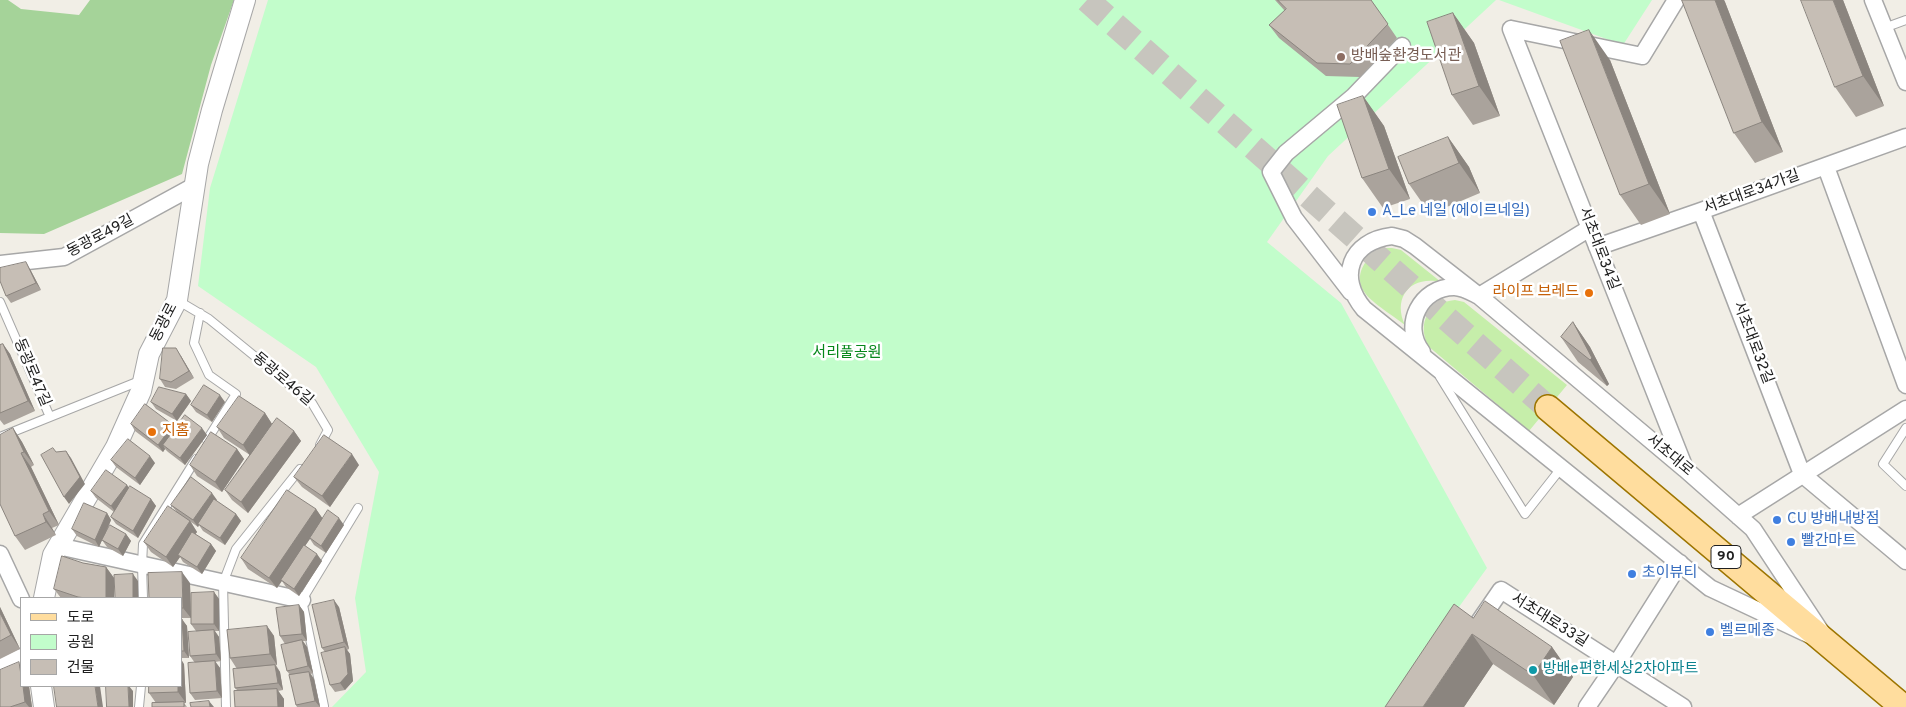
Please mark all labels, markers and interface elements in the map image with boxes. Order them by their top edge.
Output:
place label: 방배숲환경도서관 [1351,48,1461,66]
marker: 방배숲환경도서관 [1335,51,1347,63]
street label: 서초대로34가길 [1701,167,1803,219]
place label: A_Le 네일 (에이르네일) [1382,203,1530,221]
street label: 서초대로34길 [1574,205,1622,293]
marker: A_Le 네일 (에이르네일) [1366,206,1378,218]
street label: 동광로49길 [64,212,138,262]
place label: 라이프 브레드 [1493,284,1579,302]
marker: 라이프 브레드 [1583,287,1595,299]
street label: 서초대로32길 [1728,299,1776,387]
street label: 동광로 [148,300,182,346]
street label: 동광로47길 [9,336,53,410]
park label: 서리풀공원 [813,345,881,363]
street label: 동광로46길 [248,349,316,411]
place label: 지홈 [162,423,190,441]
marker: 지홈 [146,426,158,438]
street label: 서초대로 [1642,431,1696,481]
place label: CU 방배내방점 [1787,511,1880,529]
marker: CU 방배내방점 [1771,514,1783,526]
place label: 빨간마트 [1801,533,1856,551]
marker: 빨간마트 [1785,536,1797,548]
road number: 90 [1711,546,1741,568]
place label: 초이뷰티 [1642,565,1697,583]
marker: 초이뷰티 [1626,568,1638,580]
street label: 서초대로33길 [1507,590,1591,652]
legend [20,597,182,687]
text: 도로 [67,609,95,628]
place label: 벨르메종 [1720,623,1775,641]
marker: 벨르메종 [1704,626,1716,638]
text: 공원 [67,634,95,653]
text: 건물 [67,659,95,678]
place label: 방배e편한세상2차아파트 [1543,661,1698,679]
marker: 방배e편한세상2차아파트 [1527,664,1539,676]

